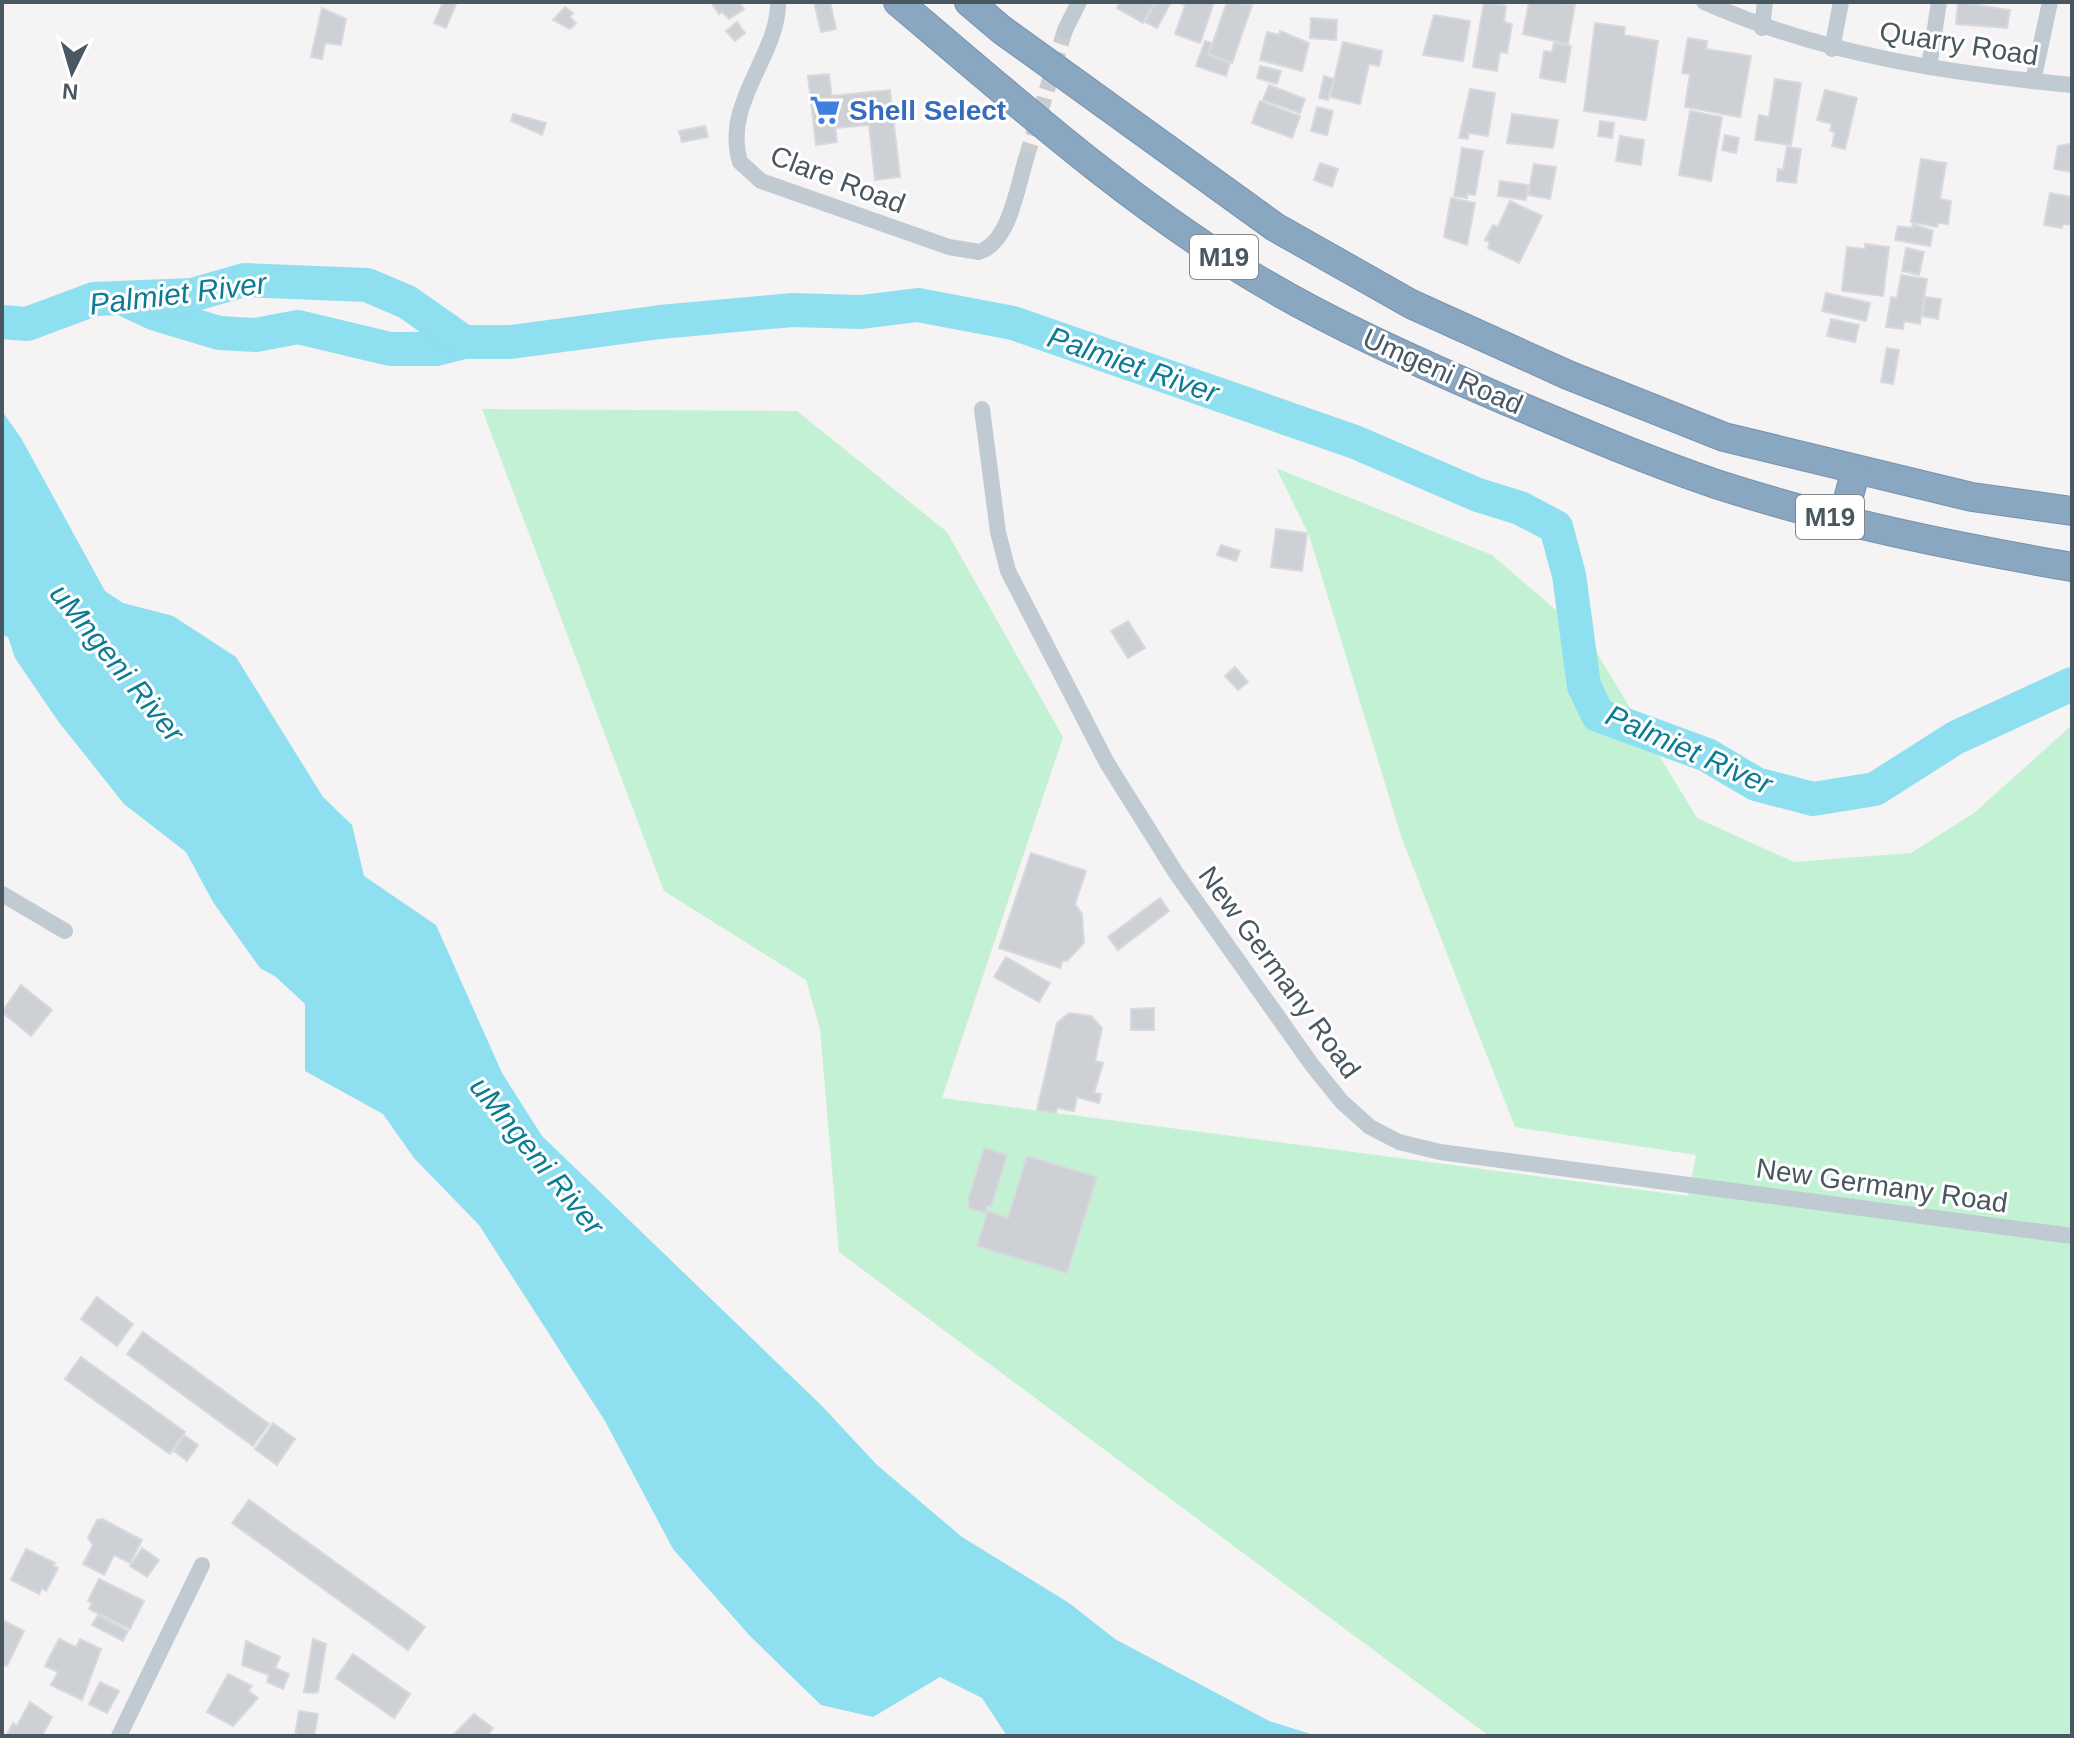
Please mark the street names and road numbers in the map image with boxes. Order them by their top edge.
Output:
street label: Quarry Road [1877,16,2041,71]
street label: Clare Road [766,140,909,219]
road number: M19 [1190,235,1258,279]
street label: Umgeni Road [1358,322,1527,420]
road number: M19 [1796,495,1864,539]
street label: New Germany Road [1193,861,1367,1084]
street label: New Germany Road [1754,1152,2010,1218]

